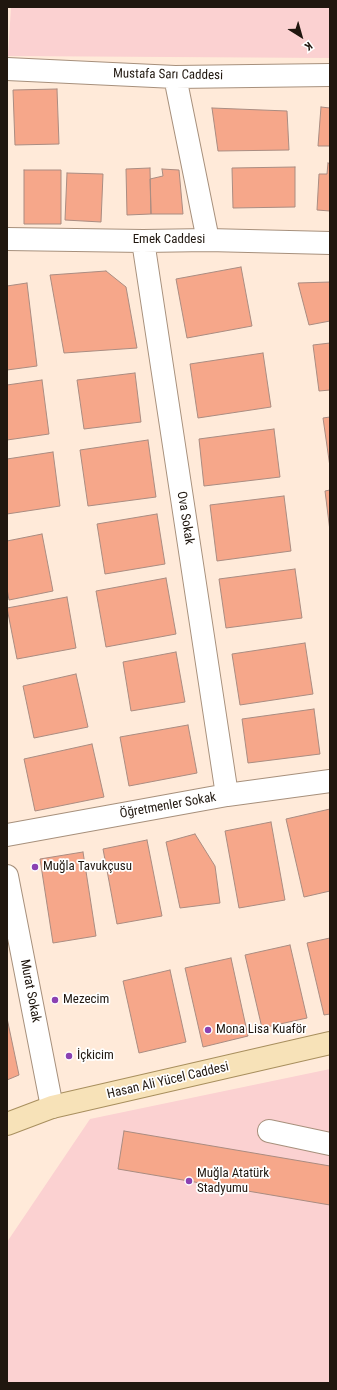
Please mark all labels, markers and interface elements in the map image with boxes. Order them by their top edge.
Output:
north arrow [281,16,321,56]
text: K [302,39,315,53]
street label: Mustafa Sarı Caddesi [113,66,223,84]
street label: Emek Caddesi [133,232,205,248]
street label: Ova Sokak [173,490,197,546]
street label: Öğretmenler Sokak [119,790,217,822]
place label: Muğla Tavukçusu [43,859,132,875]
marker: Muğla Tavukçusu [30,862,40,872]
street label: Murat Sokak [16,958,44,1024]
place label: Mezecim [63,992,109,1008]
marker: Mezecim [50,995,60,1005]
place label: Mona Lisa Kuaför [216,1022,306,1038]
marker: Mona Lisa Kuaför [203,1025,213,1035]
place label: İçkicim [77,1048,114,1064]
marker: İçkicim [64,1051,74,1061]
street label: Hasan Ali Yücel Caddesi [106,1059,230,1103]
place label: Muğla Atatürk Stadyumu [197,1166,269,1197]
marker: Muğla Atatürk Stadyumu [184,1176,194,1186]

